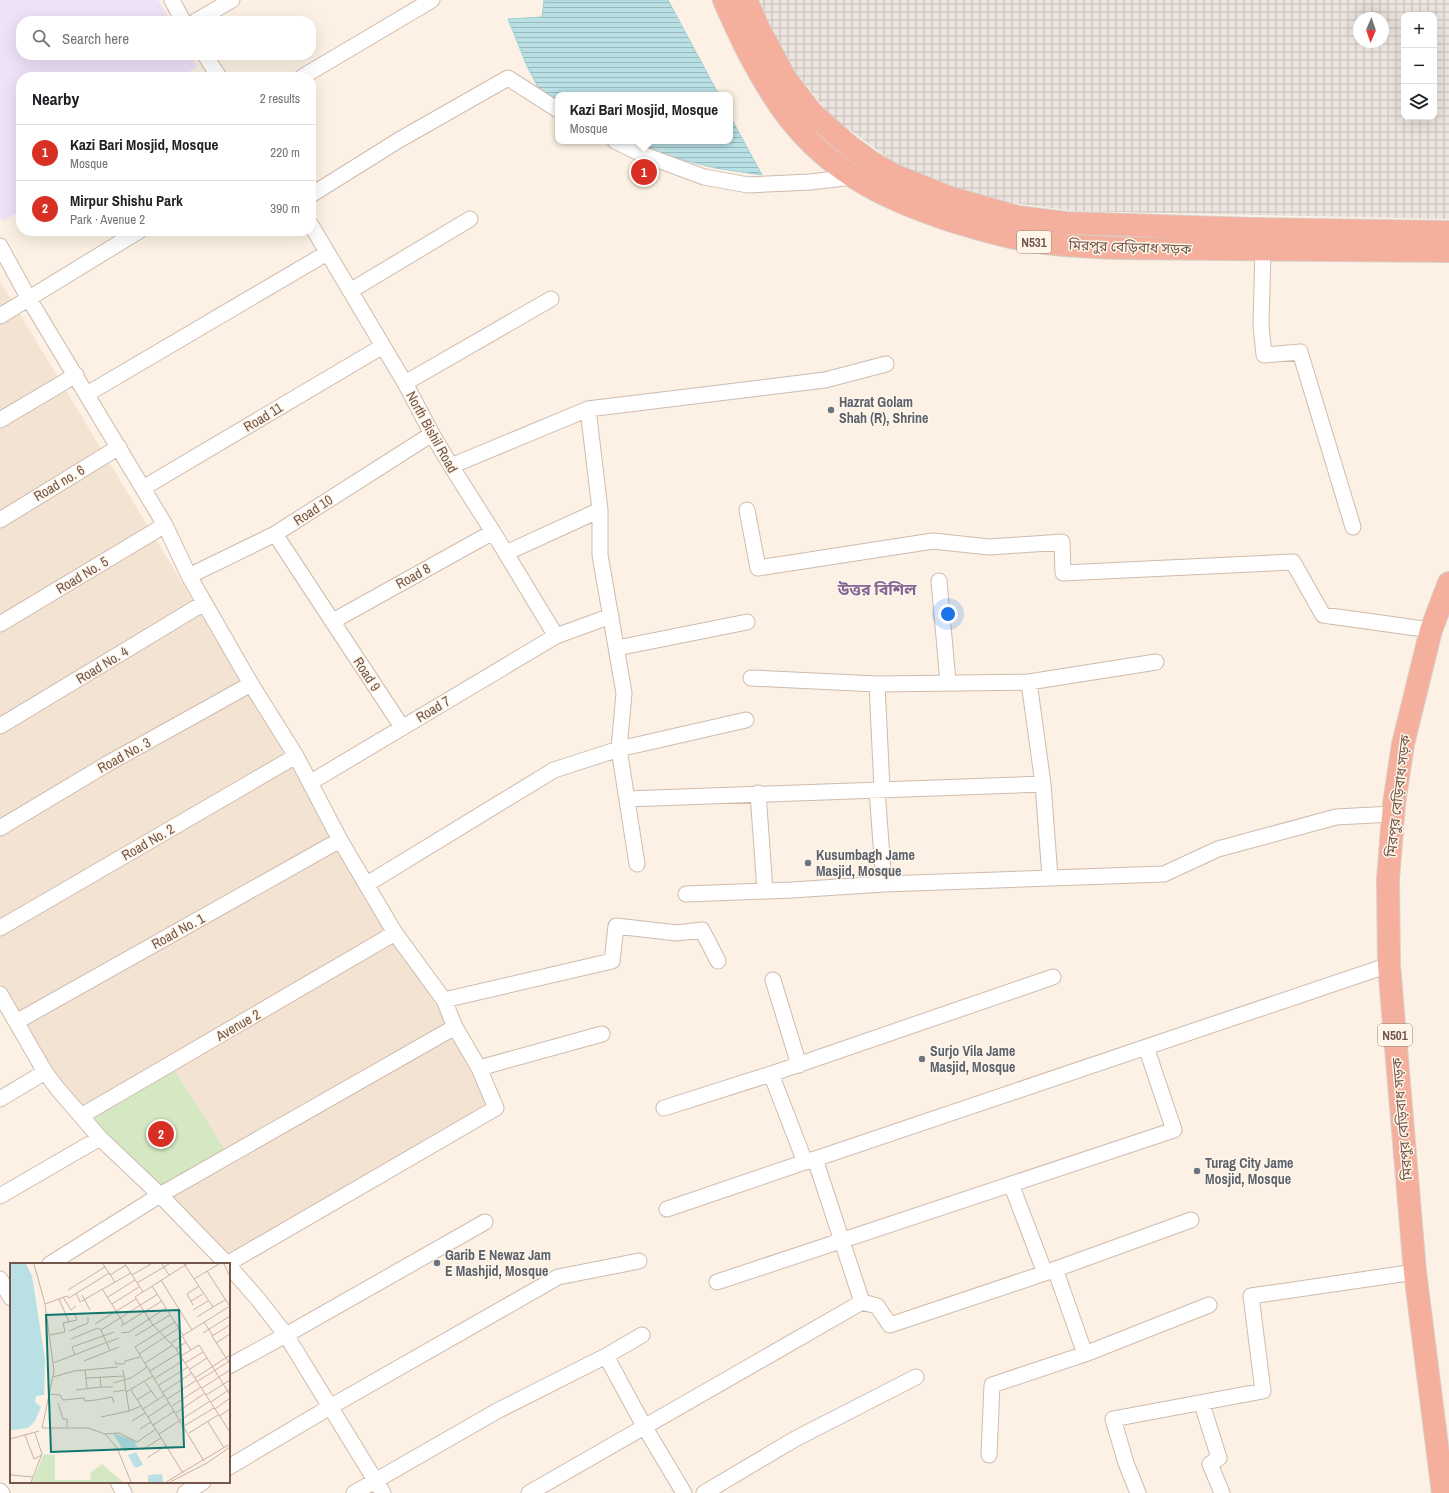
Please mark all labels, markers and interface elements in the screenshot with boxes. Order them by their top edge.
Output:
north arrow [1353,12,1389,48]
map controls [1401,12,1437,120]
button: + [1401,12,1437,48]
search box [16,16,316,60]
icon: search [30,27,52,49]
text: Search here [62,28,129,49]
button: − [1401,48,1437,84]
button: layers [1401,84,1437,120]
text: Nearby [32,87,79,110]
text: 2 results [260,90,300,107]
popup [555,92,733,144]
text: Kazi Bari Mosjid, Mosque [570,99,718,120]
text: Mosque [570,120,608,137]
text: Kazi Bari Mosjid, Mosque [70,134,218,155]
text: 1 [42,144,48,161]
text: 220 m [270,144,300,161]
text: Mosque [70,155,108,172]
pin: 1 [631,157,657,187]
text: Mirpur Shishu Park [70,190,183,211]
text: 2 [42,200,48,217]
text: 390 m [270,200,300,217]
text: Park · Avenue 2 [70,211,145,228]
road number: N531 [1017,231,1051,253]
street label: মিরপুর বেড়িবাধ সড়ক [1067,236,1192,258]
street label: North Bishil Road [402,388,462,476]
place label: Hazrat Golam Shah (R), Shrine [839,393,928,427]
street label: Road 11 [240,398,286,436]
marker: Hazrat Golam Shah (R), Shrine [826,405,836,415]
street label: Road no. 6 [30,461,88,505]
street label: Road 10 [290,491,336,529]
street label: Road No. 5 [52,552,112,598]
street label: Road 8 [392,559,434,593]
district label: উত্তর বিশিল [837,578,917,600]
your location [938,604,958,624]
street label: Road No. 4 [72,642,132,688]
street label: Road 9 [349,654,385,694]
street label: Road 7 [412,692,454,726]
street label: Road No. 3 [94,733,154,777]
street label: মিরপুর বেড়িবাধ সড়ক [1381,733,1415,859]
street label: Road No. 2 [118,820,178,864]
place label: Kusumbagh Jame Masjid, Mosque [816,846,915,880]
marker: Kusumbagh Jame Masjid, Mosque [803,858,813,868]
street label: Road No. 1 [148,909,208,953]
street label: Avenue 2 [212,1005,263,1045]
road number: N501 [1378,1024,1412,1046]
place label: Surjo Vila Jame Masjid, Mosque [930,1042,1015,1076]
marker: Surjo Vila Jame Masjid, Mosque [917,1054,927,1064]
street label: মিরপুর বেড়িবাধ সড়ক [1388,1056,1416,1182]
pin: 2 [148,1119,174,1149]
place label: Turag City Jame Mosjid, Mosque [1205,1154,1293,1188]
marker: Turag City Jame Mosjid, Mosque [1192,1166,1202,1176]
place label: Garib E Newaz Jam E Mashjid, Mosque [445,1246,551,1280]
marker: Garib E Newaz Jam E Mashjid, Mosque [432,1258,442,1268]
inset map [10,1263,230,1483]

